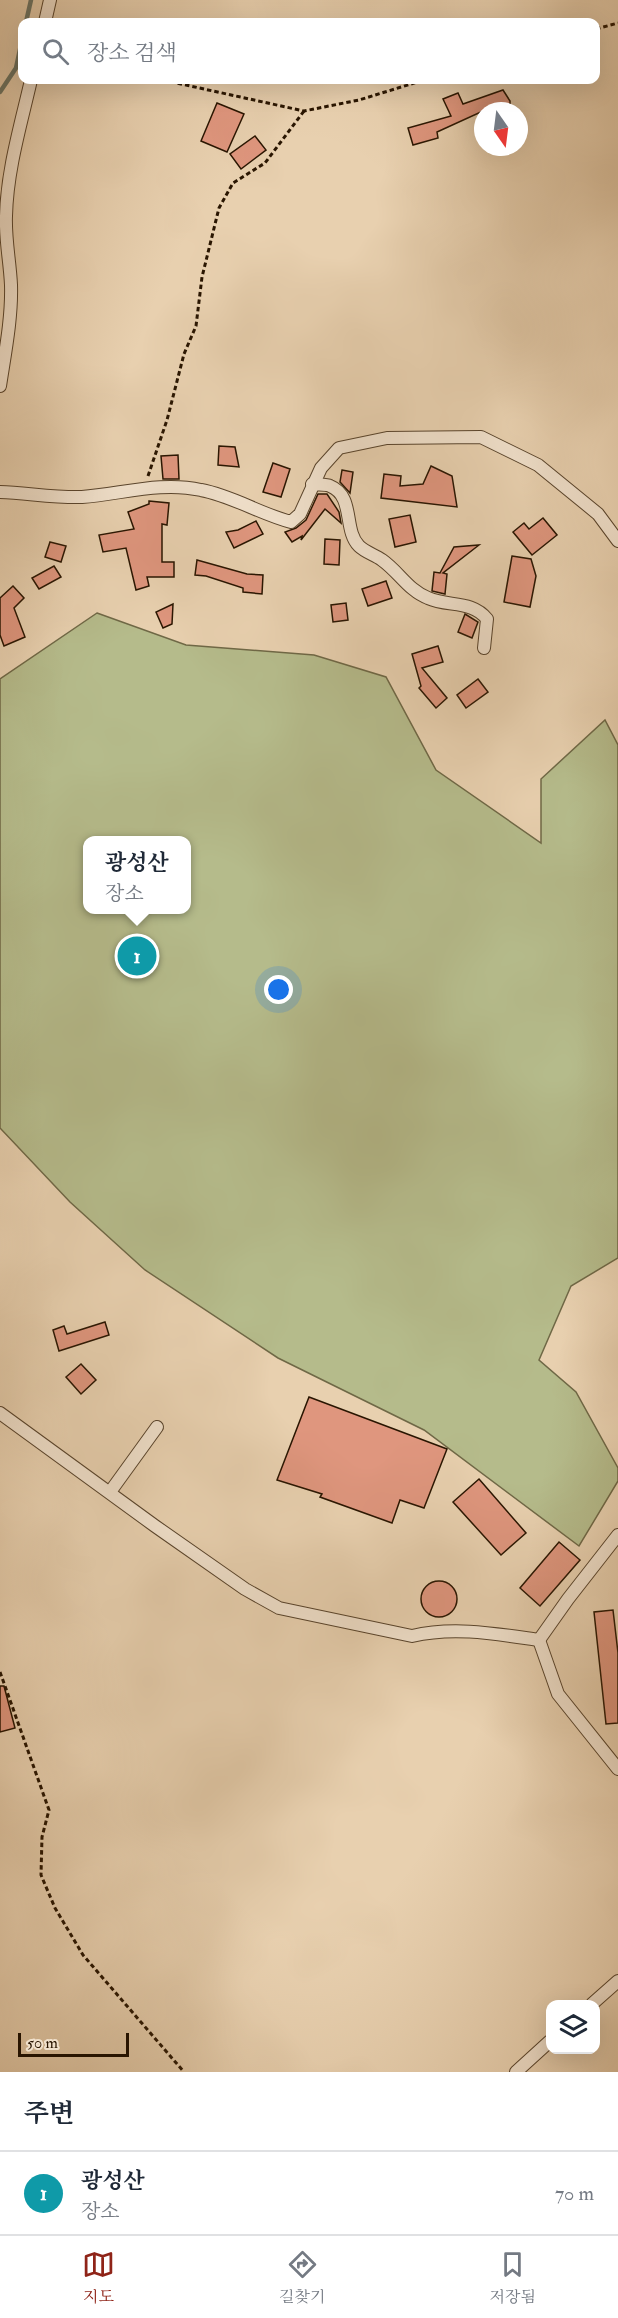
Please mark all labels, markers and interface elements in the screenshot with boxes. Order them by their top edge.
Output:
search box [18,18,600,84]
icon: search [39,35,72,68]
text: 장소 검색 [87,39,177,67]
north arrow [474,102,528,156]
popup [83,836,191,914]
text: 광성산 [105,849,169,877]
text: 장소 [105,881,144,906]
pin: 1 [118,934,156,978]
your location [264,975,293,1004]
map controls [546,2000,600,2054]
button: layers [546,2000,600,2054]
scale bar [18,2030,129,2058]
text: 50 m [27,2033,58,2053]
text: 주변 [24,2098,74,2130]
text: 광성산 [81,2167,145,2195]
text: 1 [40,2181,47,2206]
text: 70 m [555,2181,594,2206]
text: 장소 [81,2199,120,2224]
tab: 지도 [82,2248,115,2307]
tab: 길찾기 [279,2248,325,2307]
tab: 저장됨 [490,2248,536,2307]

